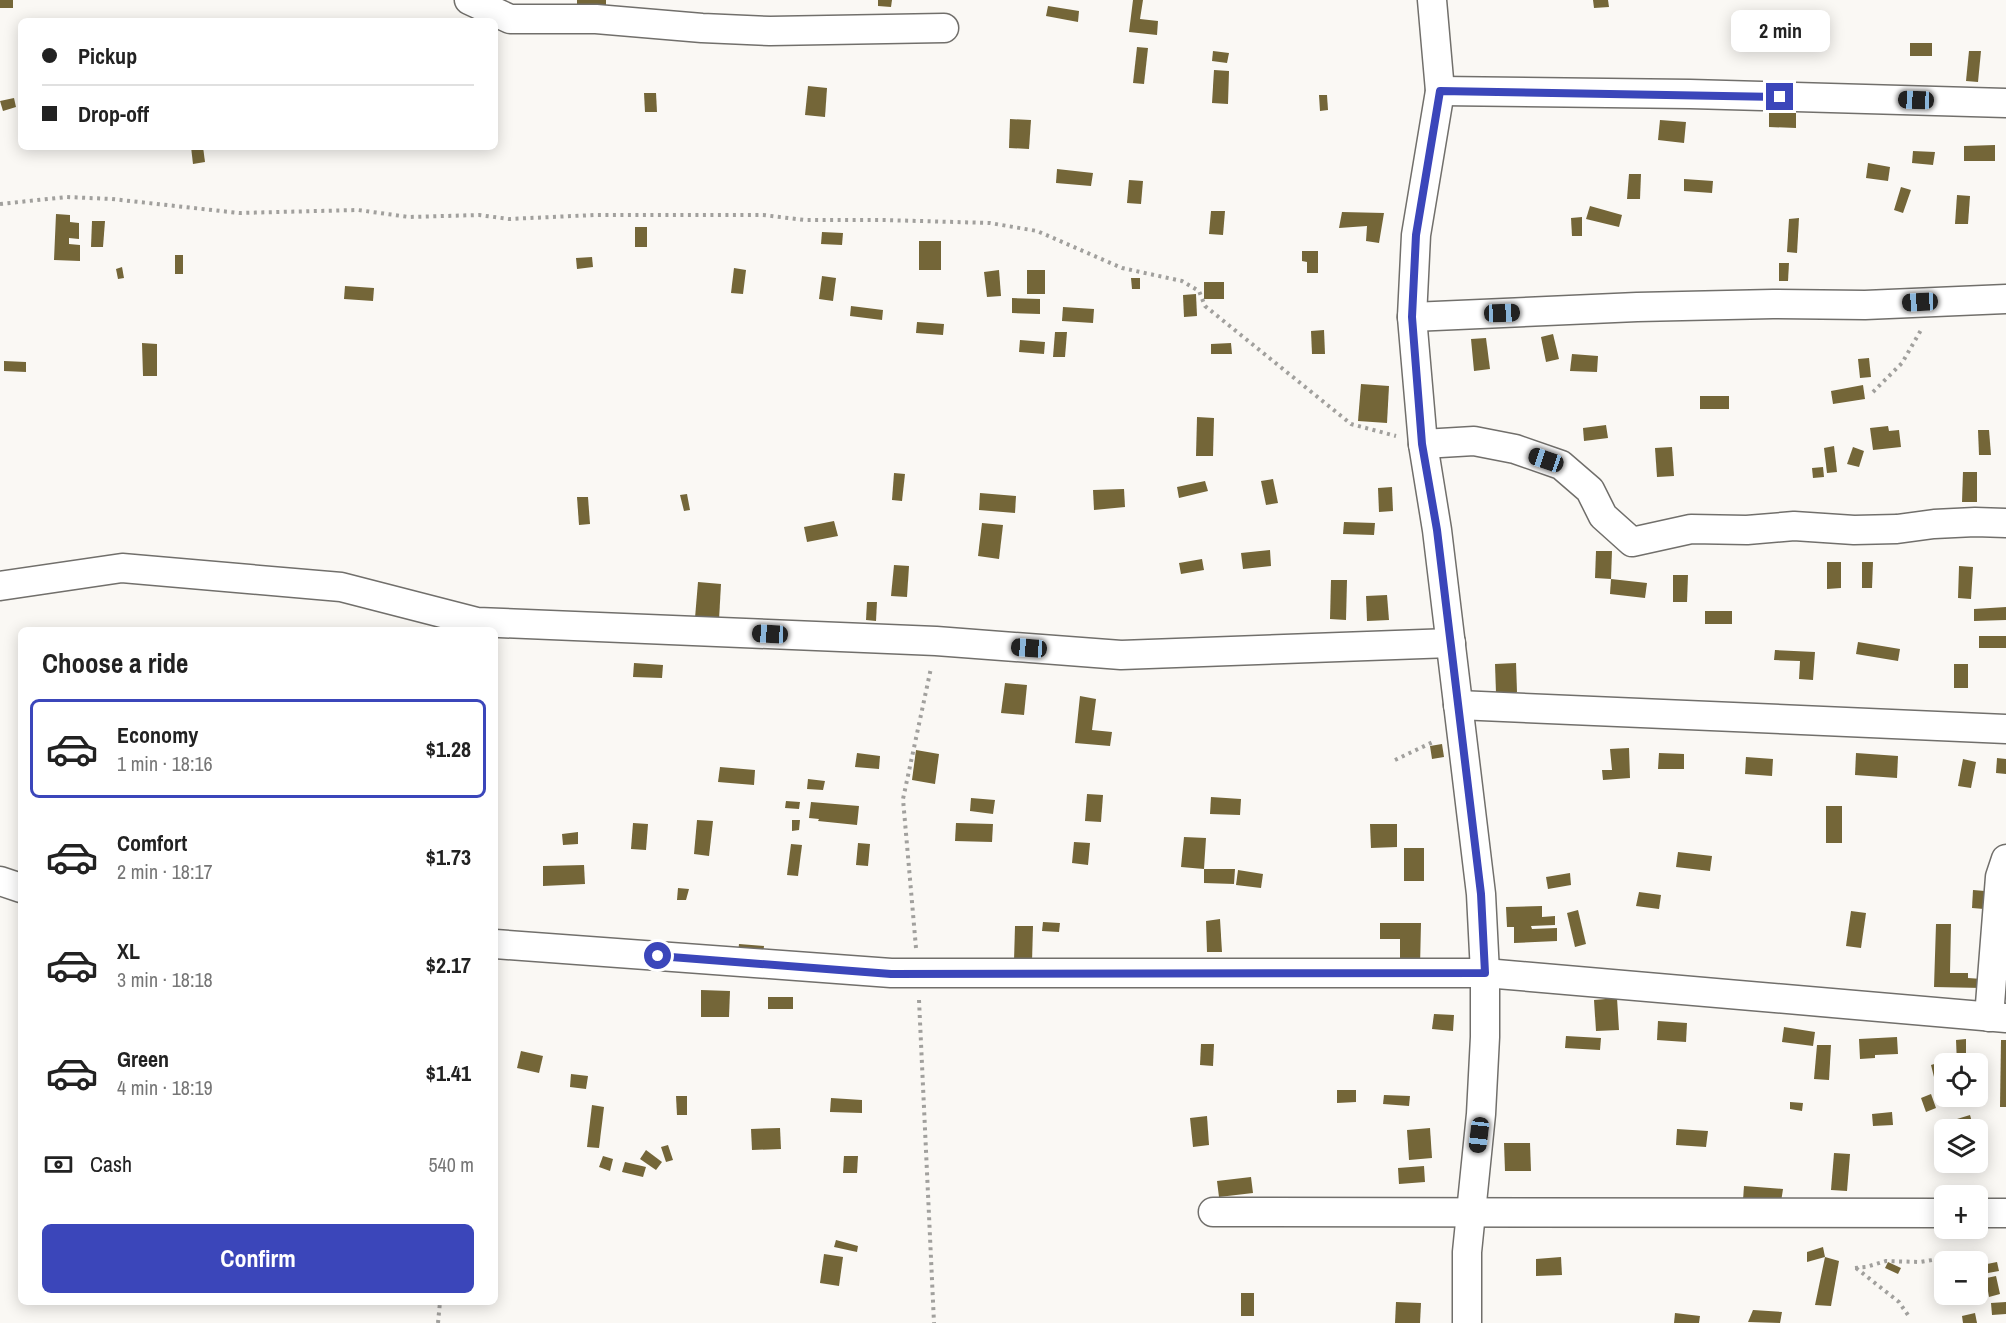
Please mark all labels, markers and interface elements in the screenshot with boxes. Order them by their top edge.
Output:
callout: 2 min [1730,10,1830,52]
text: 2 min [1759,17,1802,44]
text: Pickup [78,41,137,71]
route end [1766,83,1793,110]
car [1898,90,1934,110]
text: Drop-off [78,99,149,129]
car [1902,292,1938,312]
car [1484,303,1520,323]
car [1526,446,1566,474]
car [752,624,788,644]
car [1010,638,1048,658]
text: Choose a ride [42,645,188,681]
text: Economy [117,720,198,750]
icon: car [45,722,99,776]
text: $1.28 [426,734,471,764]
text: 1 min · 18:16 [117,750,213,777]
text: Comfort [117,828,187,858]
icon: car [45,830,99,884]
text: $1.73 [426,842,471,872]
text: 2 min · 18:17 [117,858,213,885]
text: XL [117,936,140,966]
icon: car [45,938,99,992]
route start [644,942,671,969]
text: $2.17 [426,950,471,980]
text: 3 min · 18:18 [117,966,213,993]
text: Green [117,1044,169,1074]
icon: car [45,1046,99,1100]
map controls [1934,1053,1988,1305]
button: locate [1934,1053,1988,1107]
text: $1.41 [426,1058,471,1088]
text: 4 min · 18:19 [117,1074,213,1101]
car [1468,1116,1490,1154]
button: layers [1934,1119,1988,1173]
icon: cash [42,1148,75,1181]
text: Cash [90,1149,132,1179]
text: 540 m [428,1151,474,1178]
button: + [1934,1185,1988,1239]
button: Confirm [42,1224,474,1293]
button: − [1934,1251,1988,1305]

